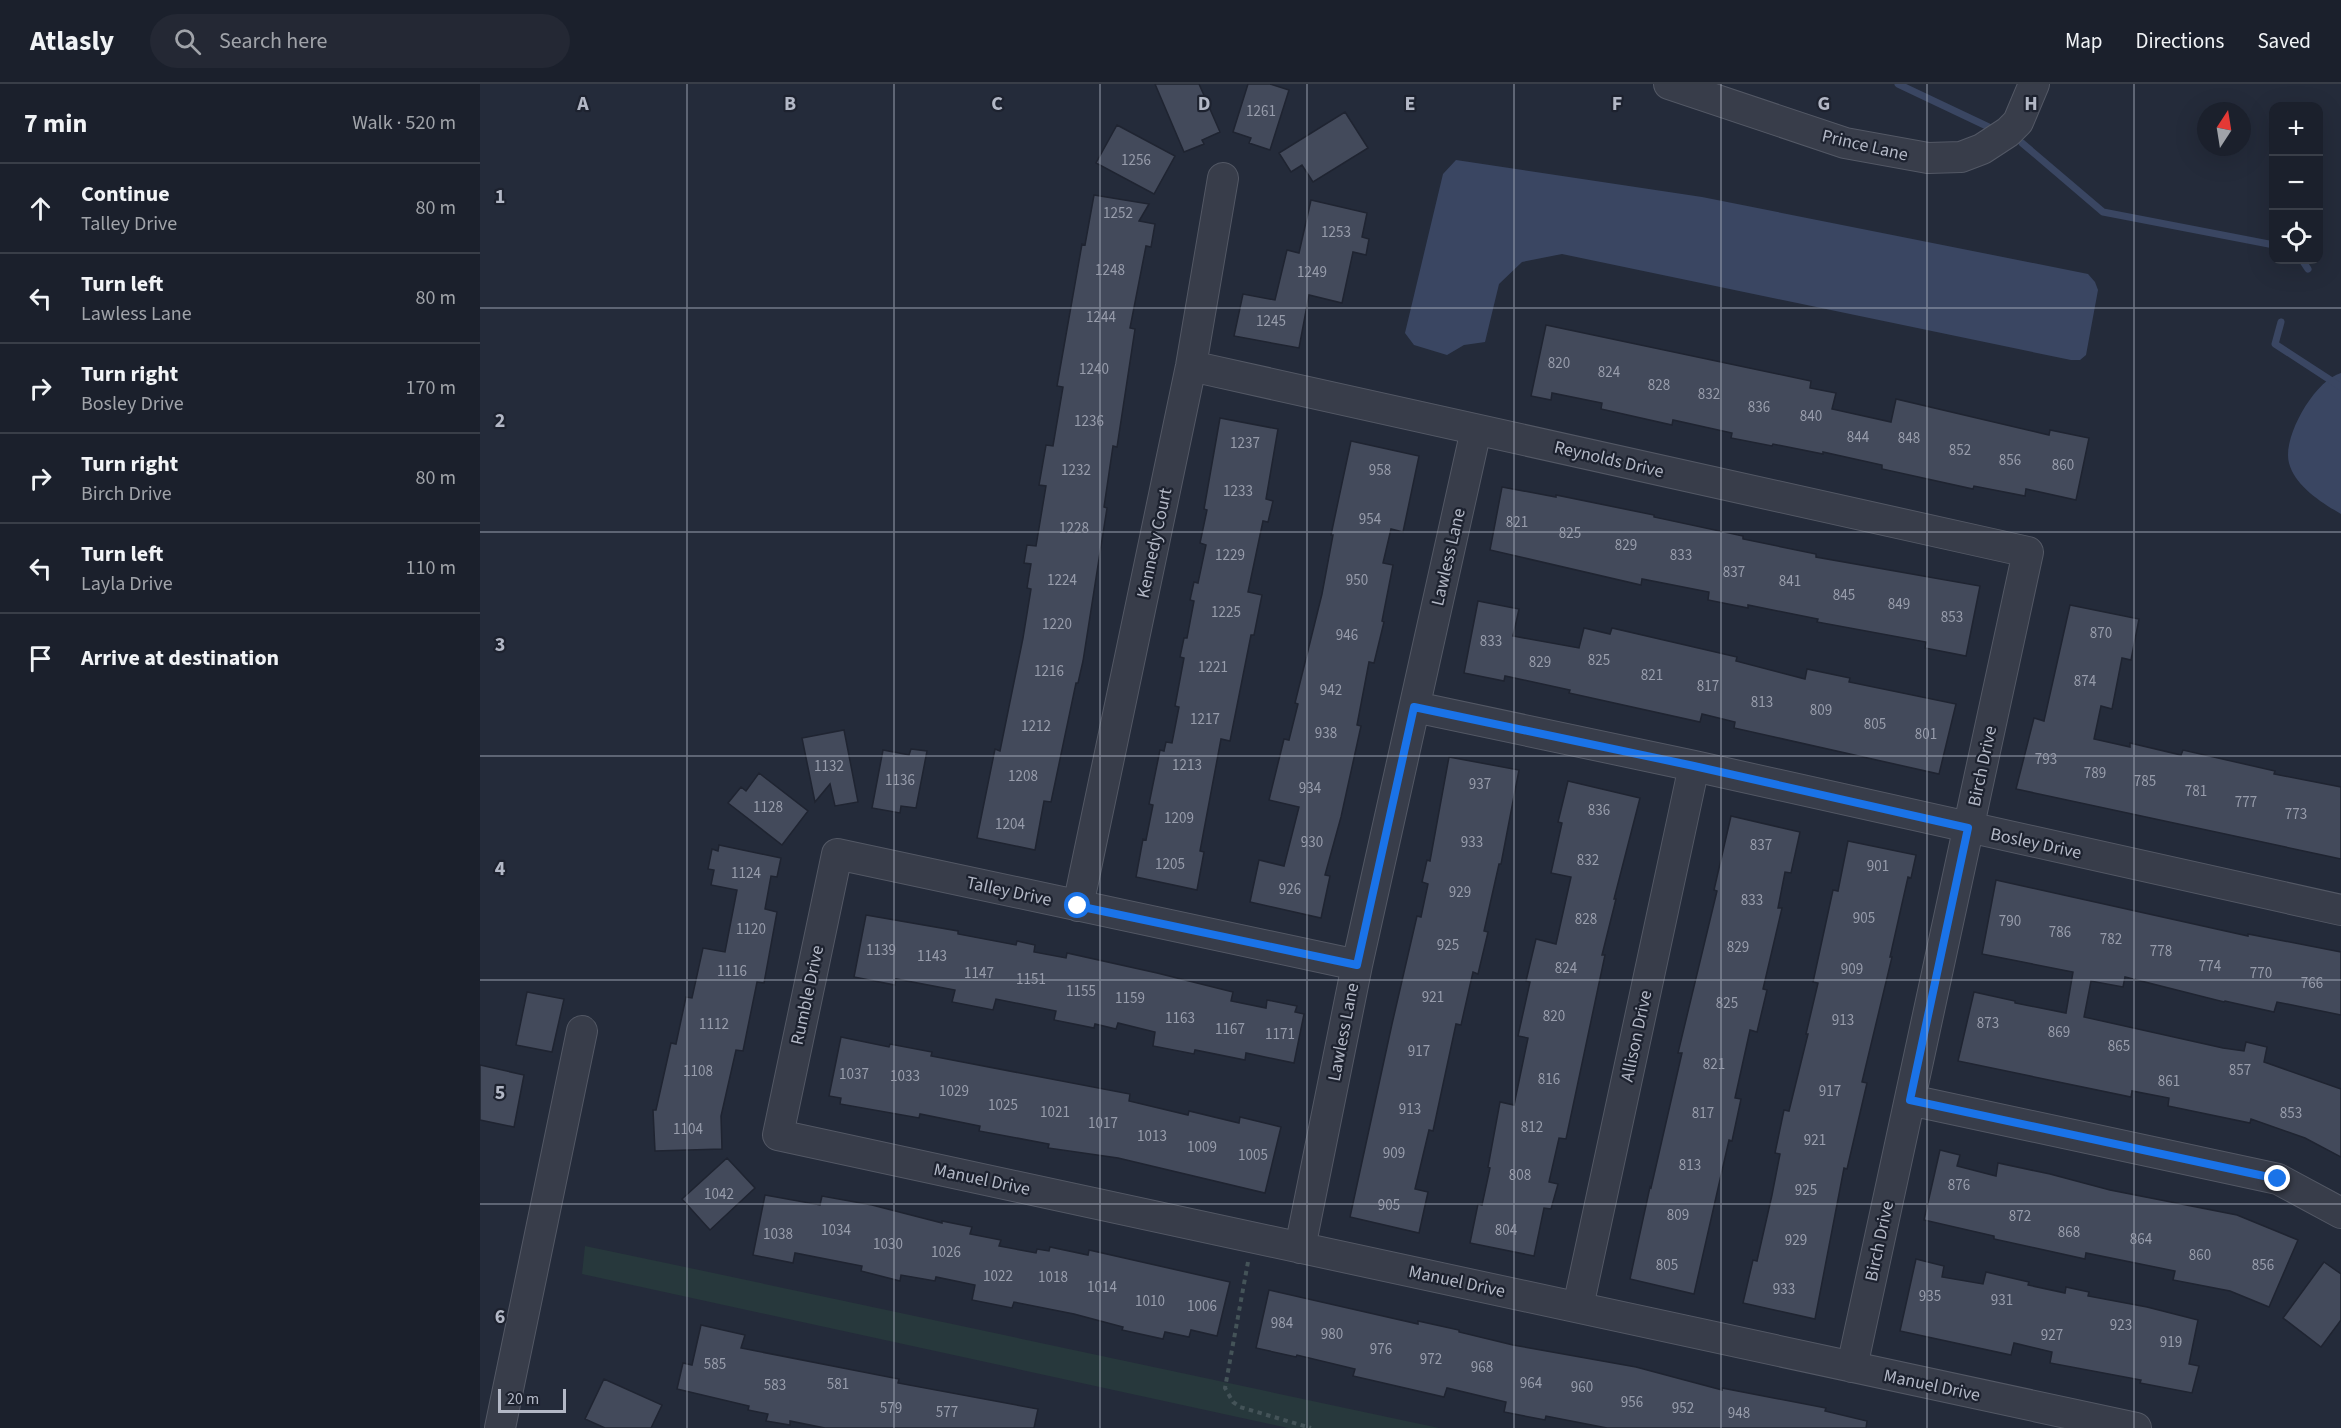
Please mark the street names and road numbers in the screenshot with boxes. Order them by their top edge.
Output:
street label: Prince Lane [1819,123,1910,168]
street label: Reynolds Drive [1552,435,1666,484]
street label: Kennedy Court [1131,486,1178,600]
street label: Lawless Lane [1425,506,1472,608]
street label: Birch Drive [1962,723,2003,809]
street label: Bosley Drive [1988,822,2084,865]
street label: Talley Drive [964,870,1054,913]
street label: Rumble Drive [785,943,830,1047]
street label: Lawless Lane [1322,981,1365,1083]
street label: Allison Drive [1615,988,1658,1084]
street label: Manuel Drive [931,1157,1032,1202]
street label: Birch Drive [1859,1198,1900,1284]
street label: Manuel Drive [1406,1259,1507,1304]
street label: Manuel Drive [1881,1363,1982,1408]

